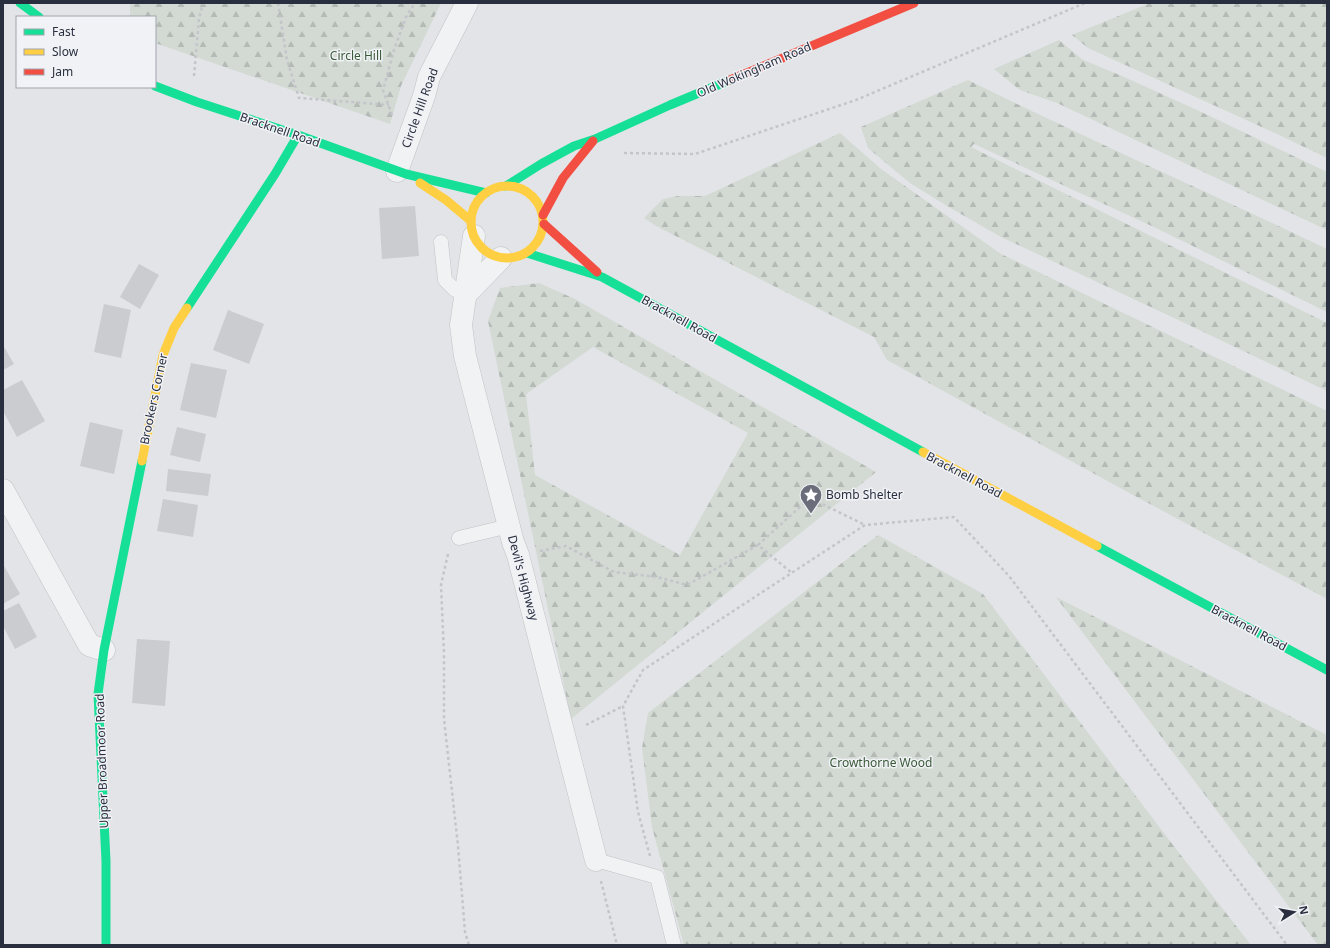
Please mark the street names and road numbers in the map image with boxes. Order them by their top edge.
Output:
street label: Old Wokingham Road [694,38,814,101]
street label: Circle Hill Road [397,65,442,150]
street label: Bracknell Road [238,108,323,151]
street label: Bracknell Road [638,291,720,346]
street label: Brookers Corner [136,352,171,446]
street label: Bracknell Road [923,447,1005,502]
street label: Devil's Highway [504,533,543,623]
street label: Bracknell Road [1208,600,1290,655]
street label: Upper Broadmoor Road [91,693,112,829]

